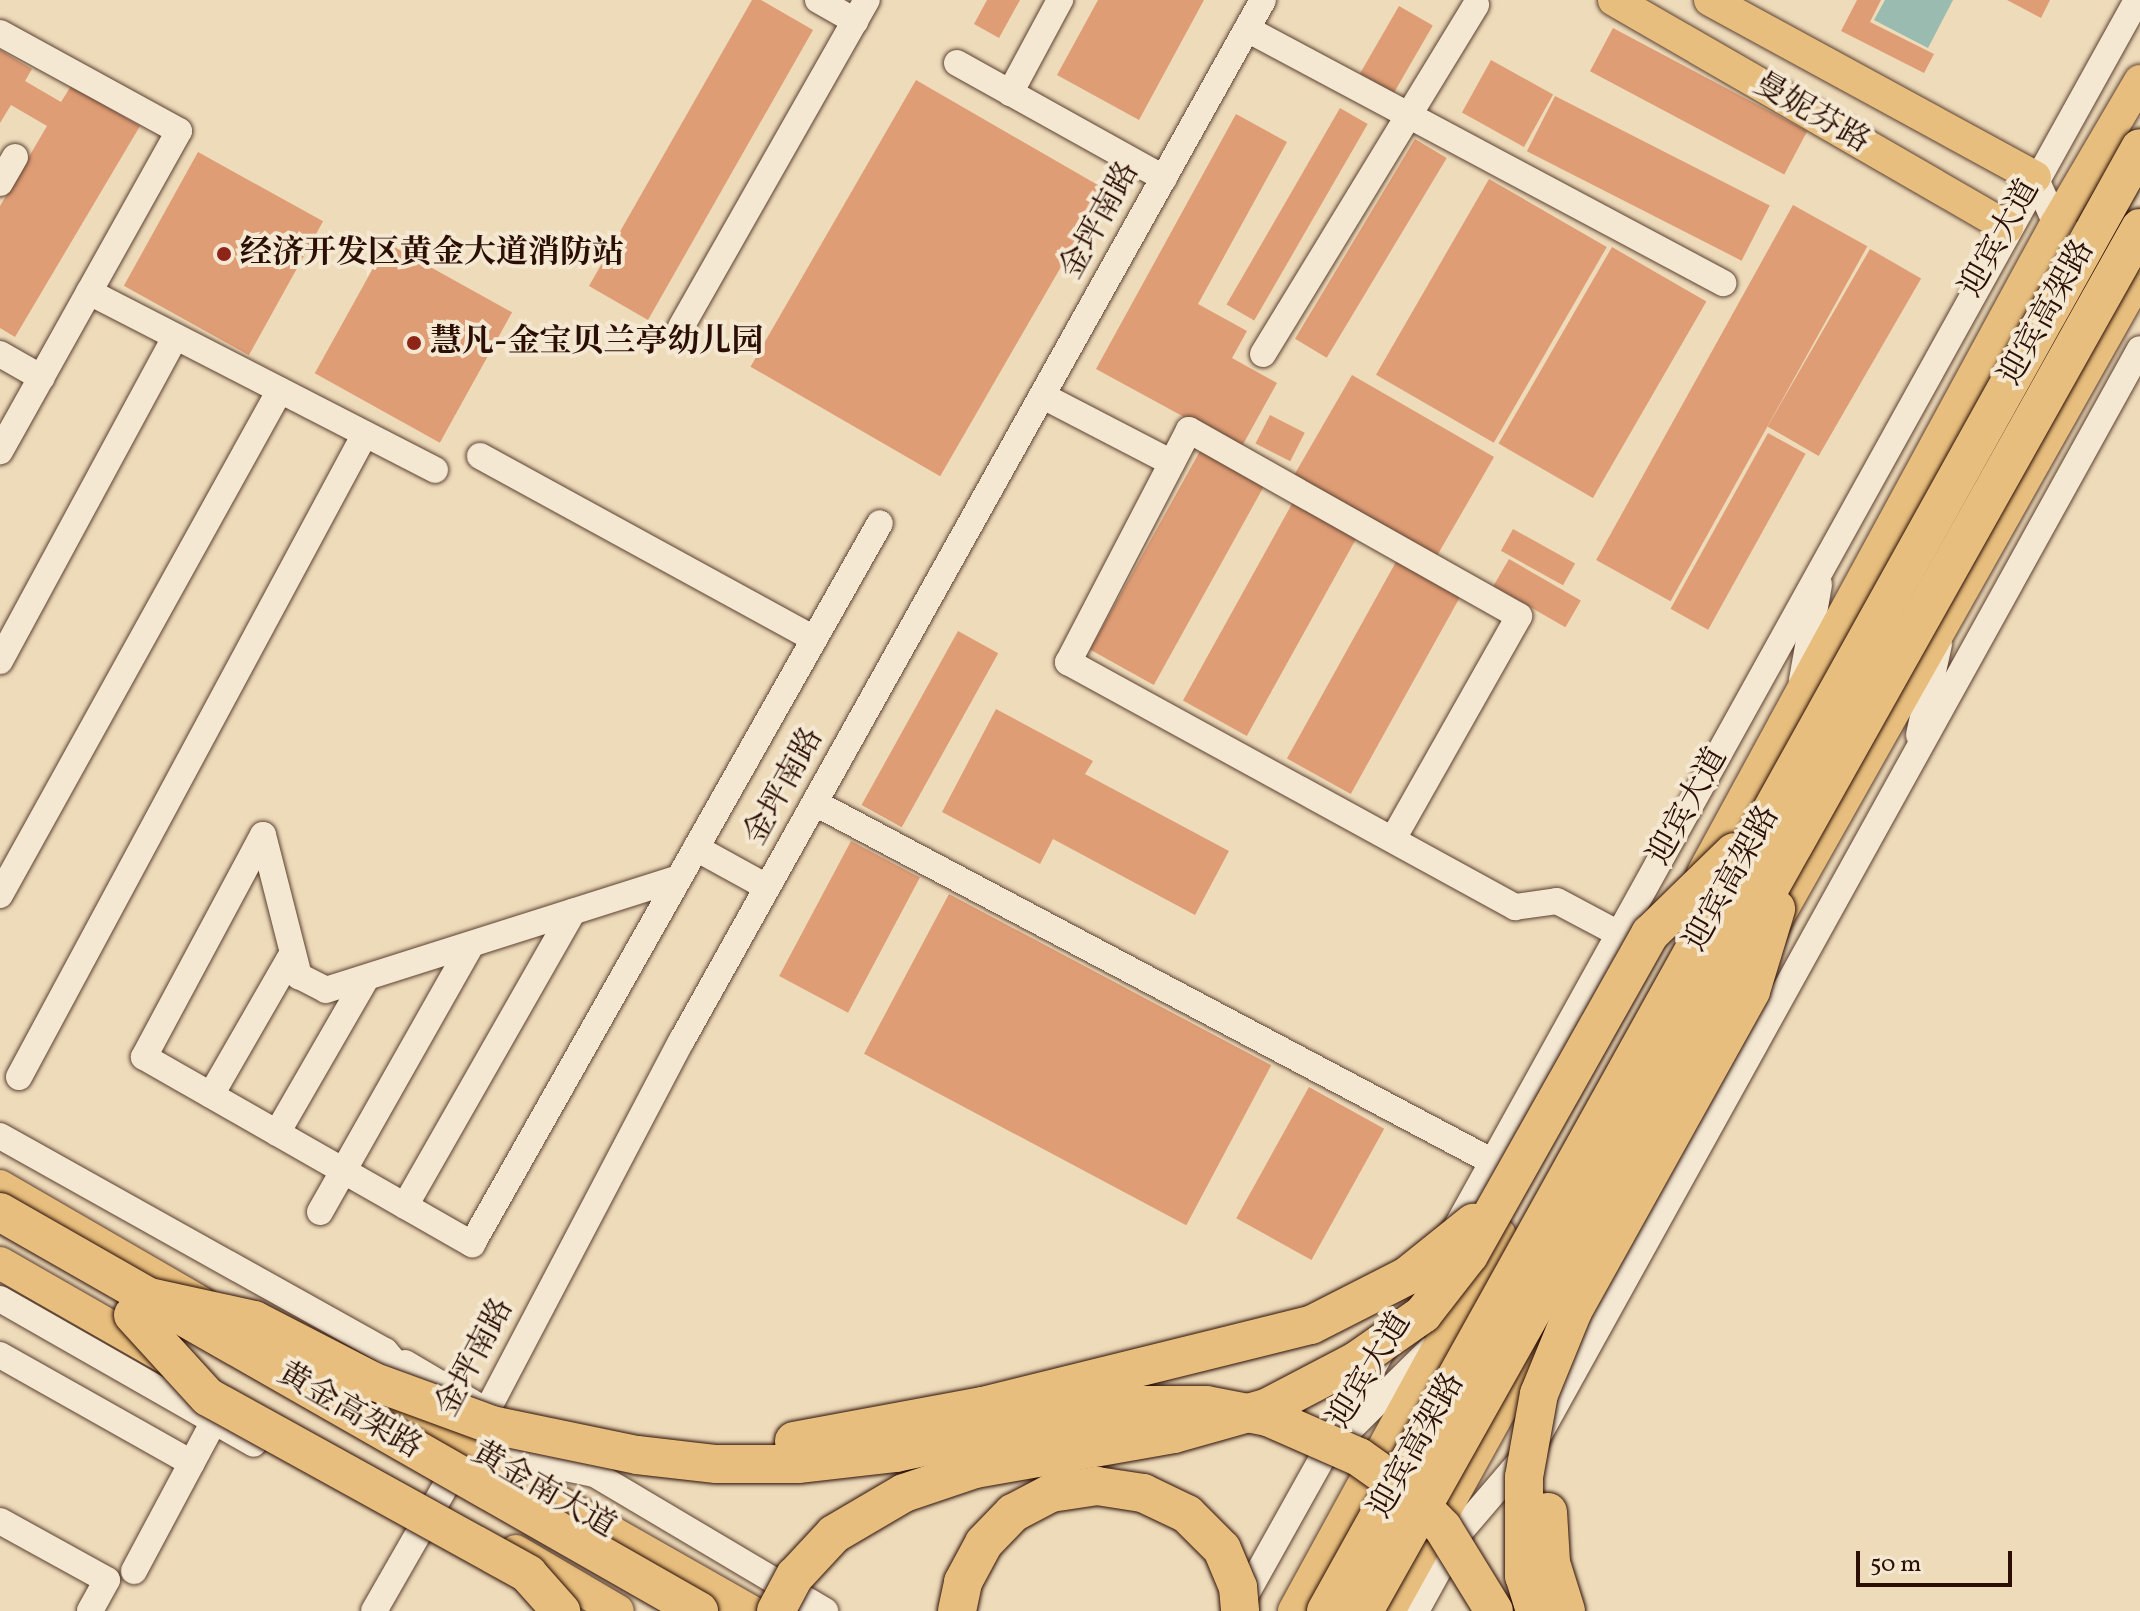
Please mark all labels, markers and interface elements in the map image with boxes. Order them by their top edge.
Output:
street label: 曼妮芬路 [1746,65,1876,163]
street label: 金坪南路 [1053,156,1149,286]
street label: 迎宾大道 [1953,174,2049,304]
street label: 迎宾高架路 [1992,234,2104,392]
place label: 经济开发区黄金大道消防站 [240,235,624,273]
marker: 经济开发区黄金大道消防站 [215,245,233,263]
place label: 慧凡-金宝贝兰亭幼儿园 [430,324,763,362]
marker: 慧凡-金宝贝兰亭幼儿园 [405,334,423,352]
street label: 金坪南路 [737,722,833,852]
street label: 迎宾大道 [1641,742,1737,872]
street label: 迎宾高架路 [1677,800,1789,958]
street label: 金坪南路 [429,1292,523,1424]
street label: 迎宾大道 [1322,1306,1420,1436]
street label: 黄金高架路 [270,1355,428,1469]
street label: 迎宾高架路 [1362,1367,1474,1525]
street label: 黄金南大道 [464,1434,622,1548]
scale bar [1860,1535,2016,1585]
text: 50 m [1870,1548,1922,1582]

